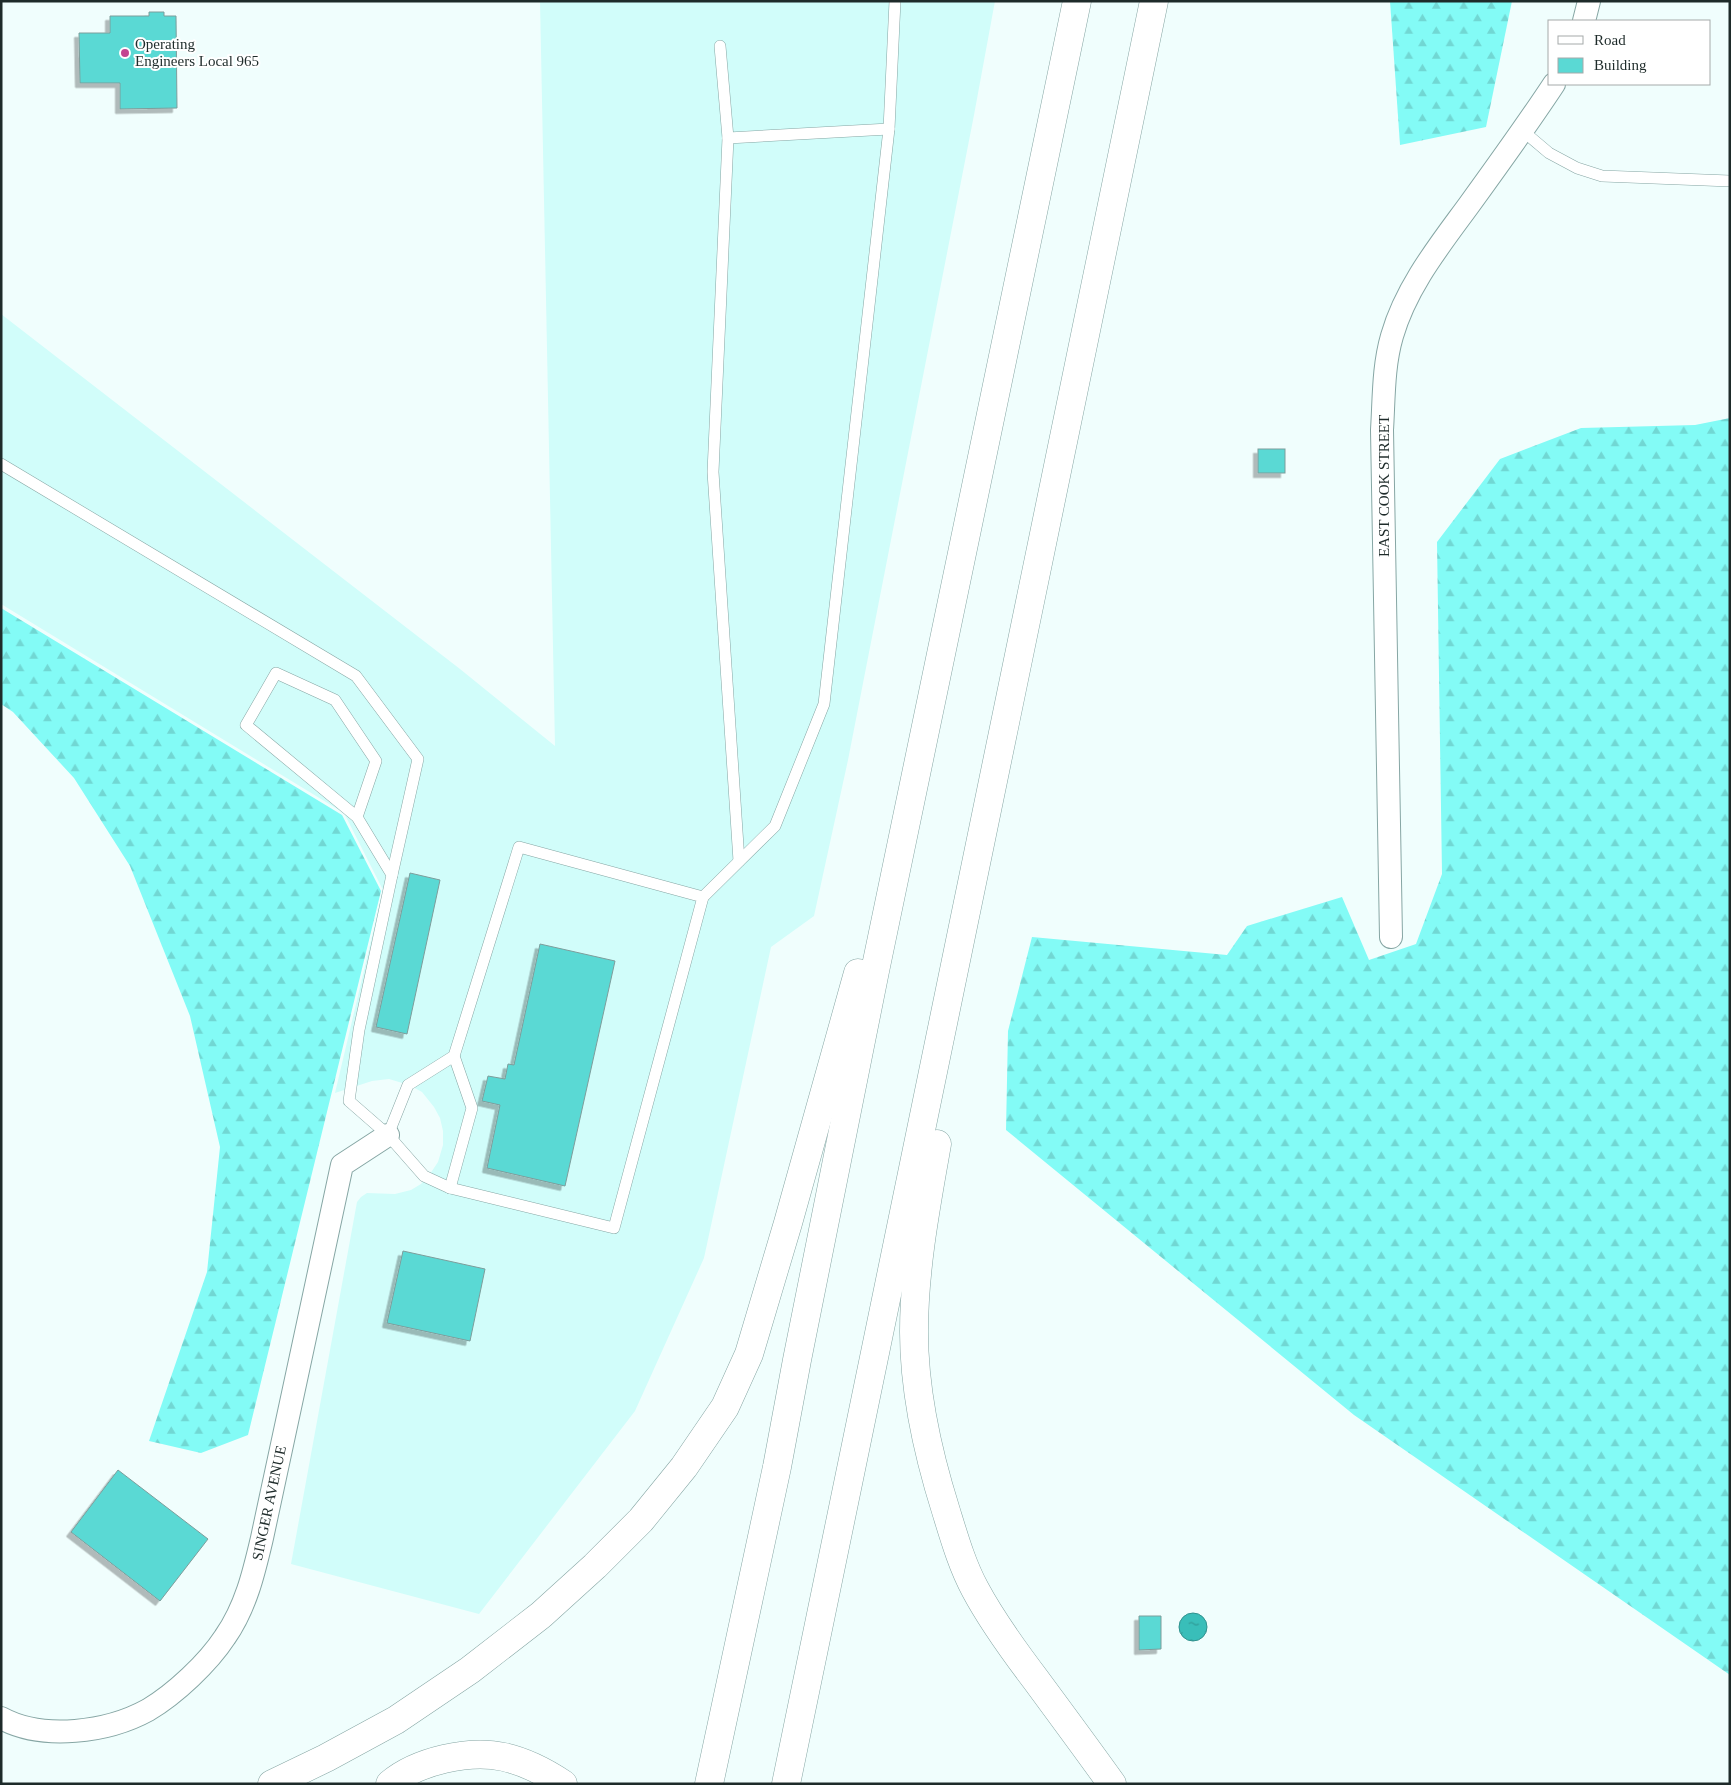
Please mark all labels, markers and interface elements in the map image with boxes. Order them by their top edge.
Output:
legend [1548,20,1711,85]
text: Road [1594,32,1626,48]
place label: Operating Engineers Local 965 [135,36,259,69]
marker: Operating Engineers Local 965 [119,47,131,59]
text: Building [1594,57,1647,73]
street label: EAST COOK STREET [1376,415,1392,557]
street label: SINGER AVENUE [249,1444,289,1562]

